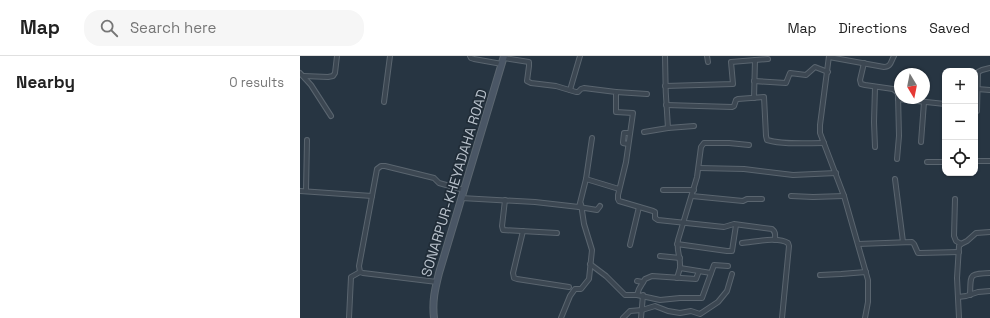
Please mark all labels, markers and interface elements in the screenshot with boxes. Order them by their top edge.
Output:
search box [84,10,364,46]
text: Map [20,15,60,40]
icon: search [98,17,120,39]
text: Search here [130,18,216,37]
text: Map [787,19,817,37]
text: Directions [839,19,907,37]
text: Saved [929,19,970,37]
north arrow [894,68,930,104]
map controls [942,68,978,176]
button: + [942,68,978,104]
text: Nearby [16,71,75,93]
text: 0 results [229,74,284,91]
street label: SONARPUR-KHEYADAHA ROAD [417,87,491,279]
button: − [942,104,978,140]
button: locate [942,140,978,176]

